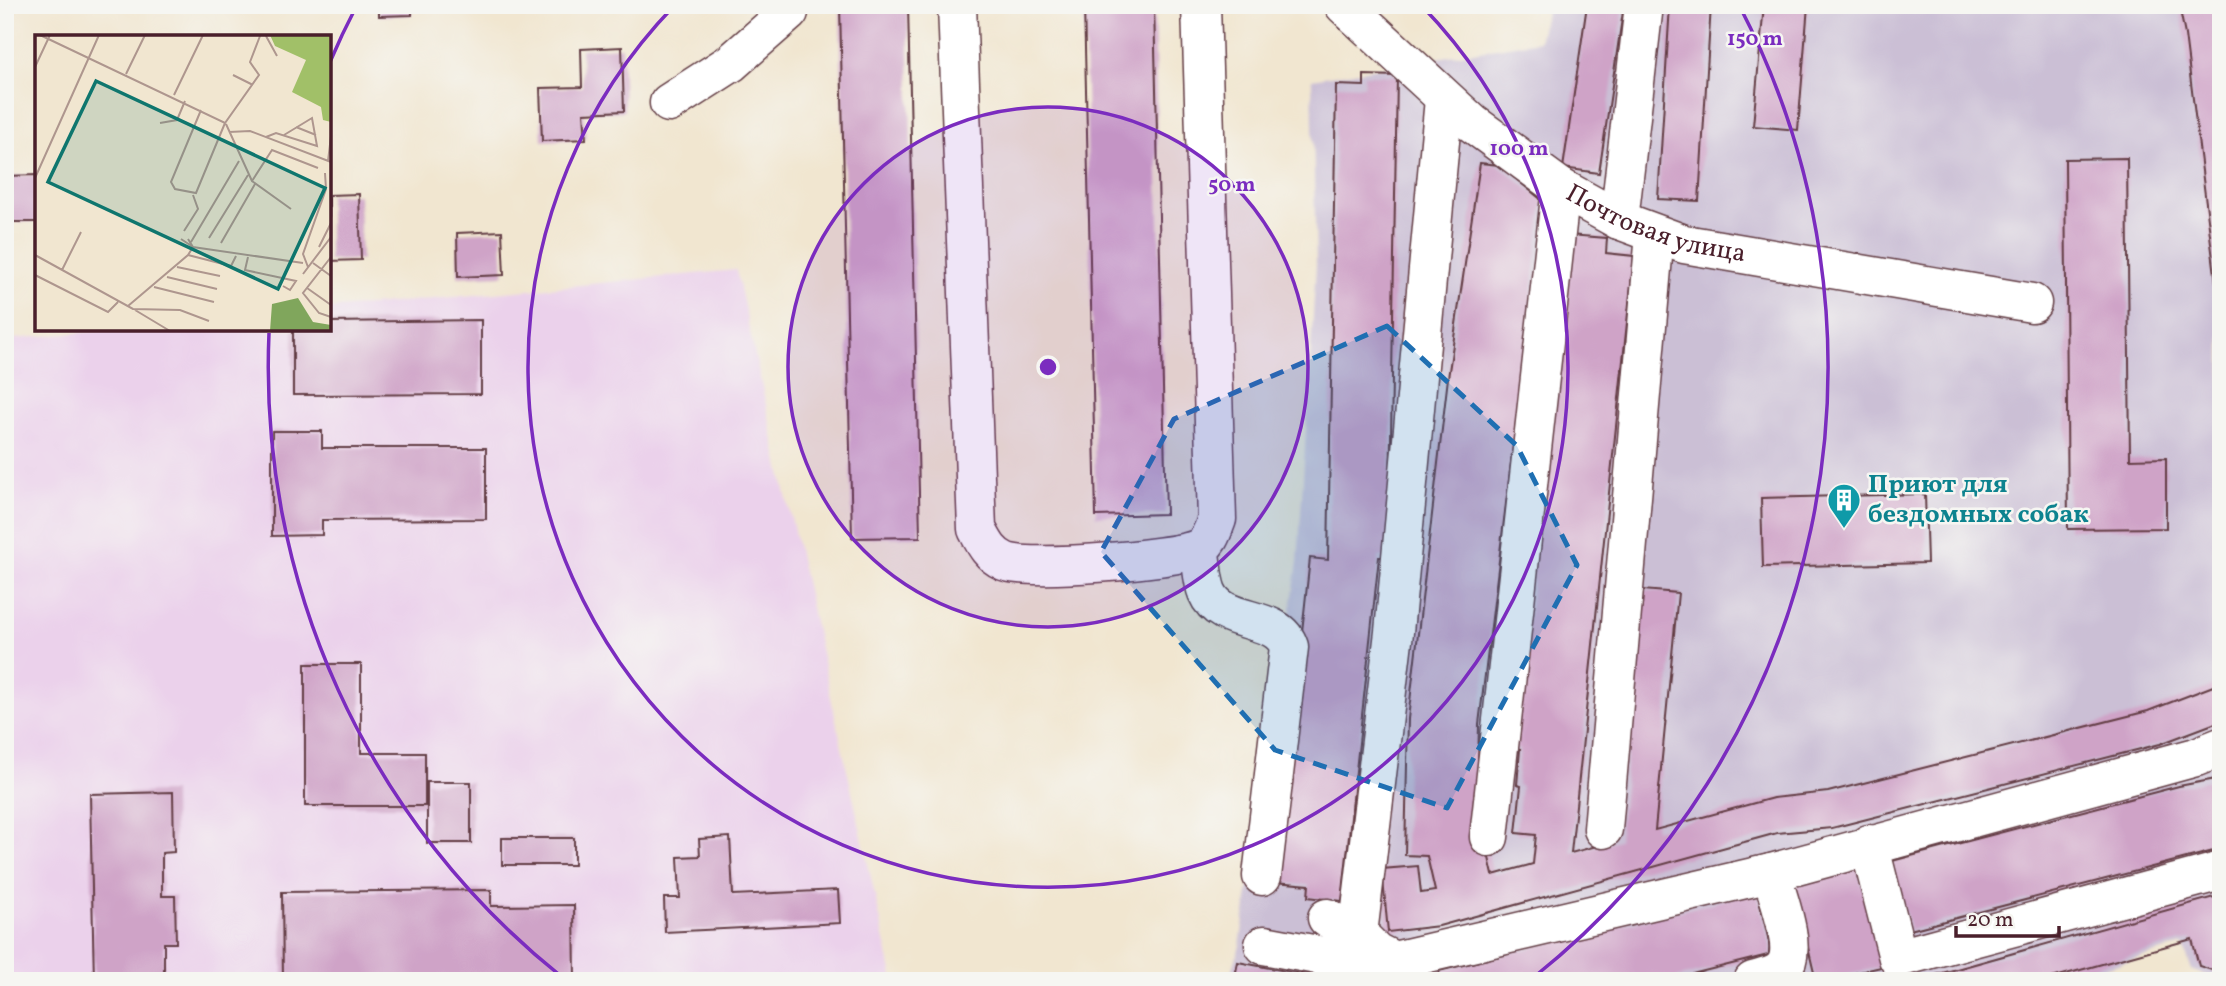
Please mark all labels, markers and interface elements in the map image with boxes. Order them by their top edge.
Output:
text: 150 m [1727,25,1783,54]
inset map [35,35,331,331]
text: 100 m [1489,135,1549,164]
text: 50 m [1208,171,1256,200]
street label: Почтовая улица [1559,176,1748,272]
centre of rings [1036,355,1060,379]
place label: Приют для бездомных собак [1868,467,2089,533]
building icon: Приют для бездомных собак [1825,481,1863,530]
scale bar [1956,895,2060,939]
text: 20 m [1967,906,2013,935]

